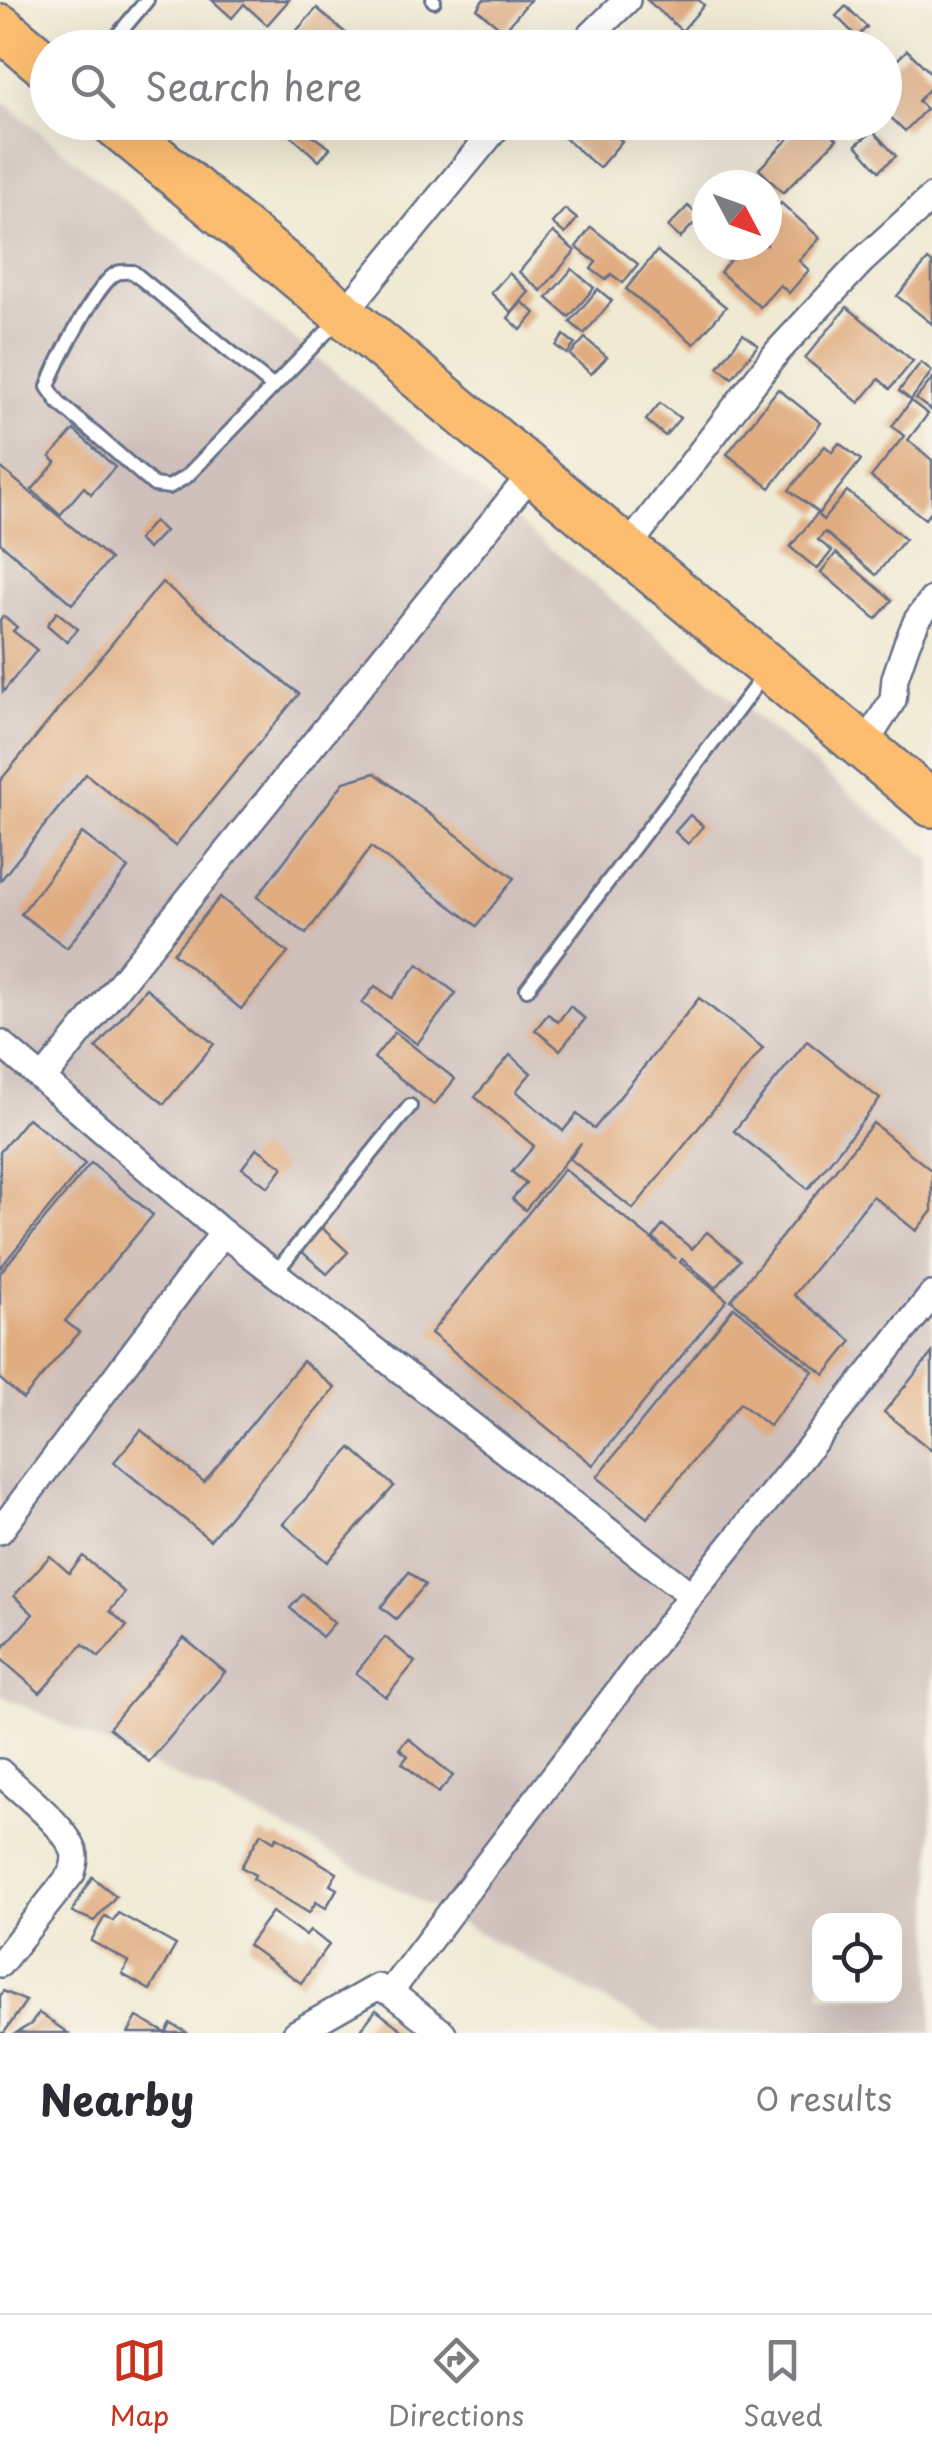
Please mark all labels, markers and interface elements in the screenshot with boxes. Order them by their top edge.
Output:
search box [30,30,902,140]
text: Search here [145,57,362,114]
icon: search [65,58,120,113]
north arrow [692,170,782,260]
map controls [812,1913,902,2003]
button: locate [812,1913,902,2003]
text: Nearby [40,2067,194,2130]
text: 0 results [756,2074,892,2122]
tab: Map [109,2333,169,2436]
tab: Directions [388,2333,524,2436]
tab: Saved [743,2333,823,2436]

